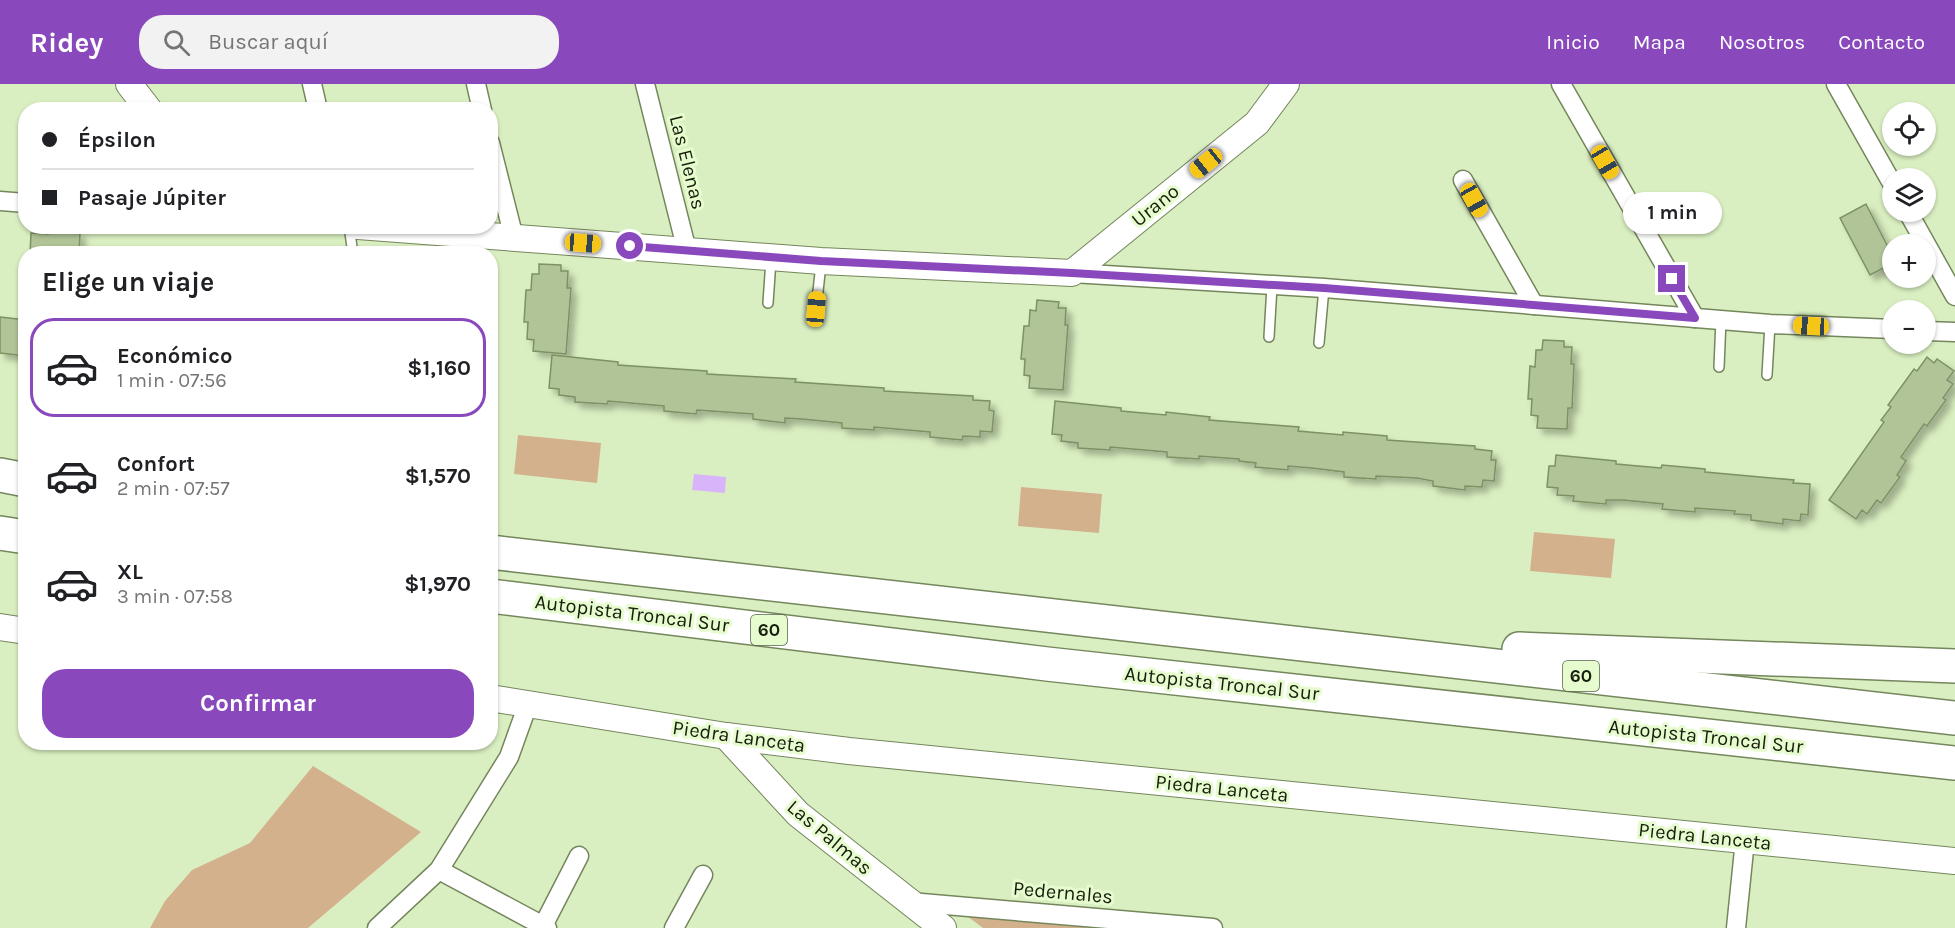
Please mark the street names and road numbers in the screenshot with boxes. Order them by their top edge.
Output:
street label: Las Elenas [665,113,710,212]
street label: Urano [1127,179,1184,231]
street label: Autopista Troncal Sur [534,590,731,637]
road number: 60 [751,615,787,645]
road number: 60 [1563,661,1599,691]
street label: Autopista Troncal Sur [1124,662,1321,705]
street label: Autopista Troncal Sur [1608,715,1805,758]
street label: Piedra Lanceta [671,716,807,757]
street label: Piedra Lanceta [1154,770,1290,807]
street label: Las Palmas [783,795,877,879]
street label: Piedra Lanceta [1637,818,1773,855]
street label: Pedernales [1012,877,1114,908]

